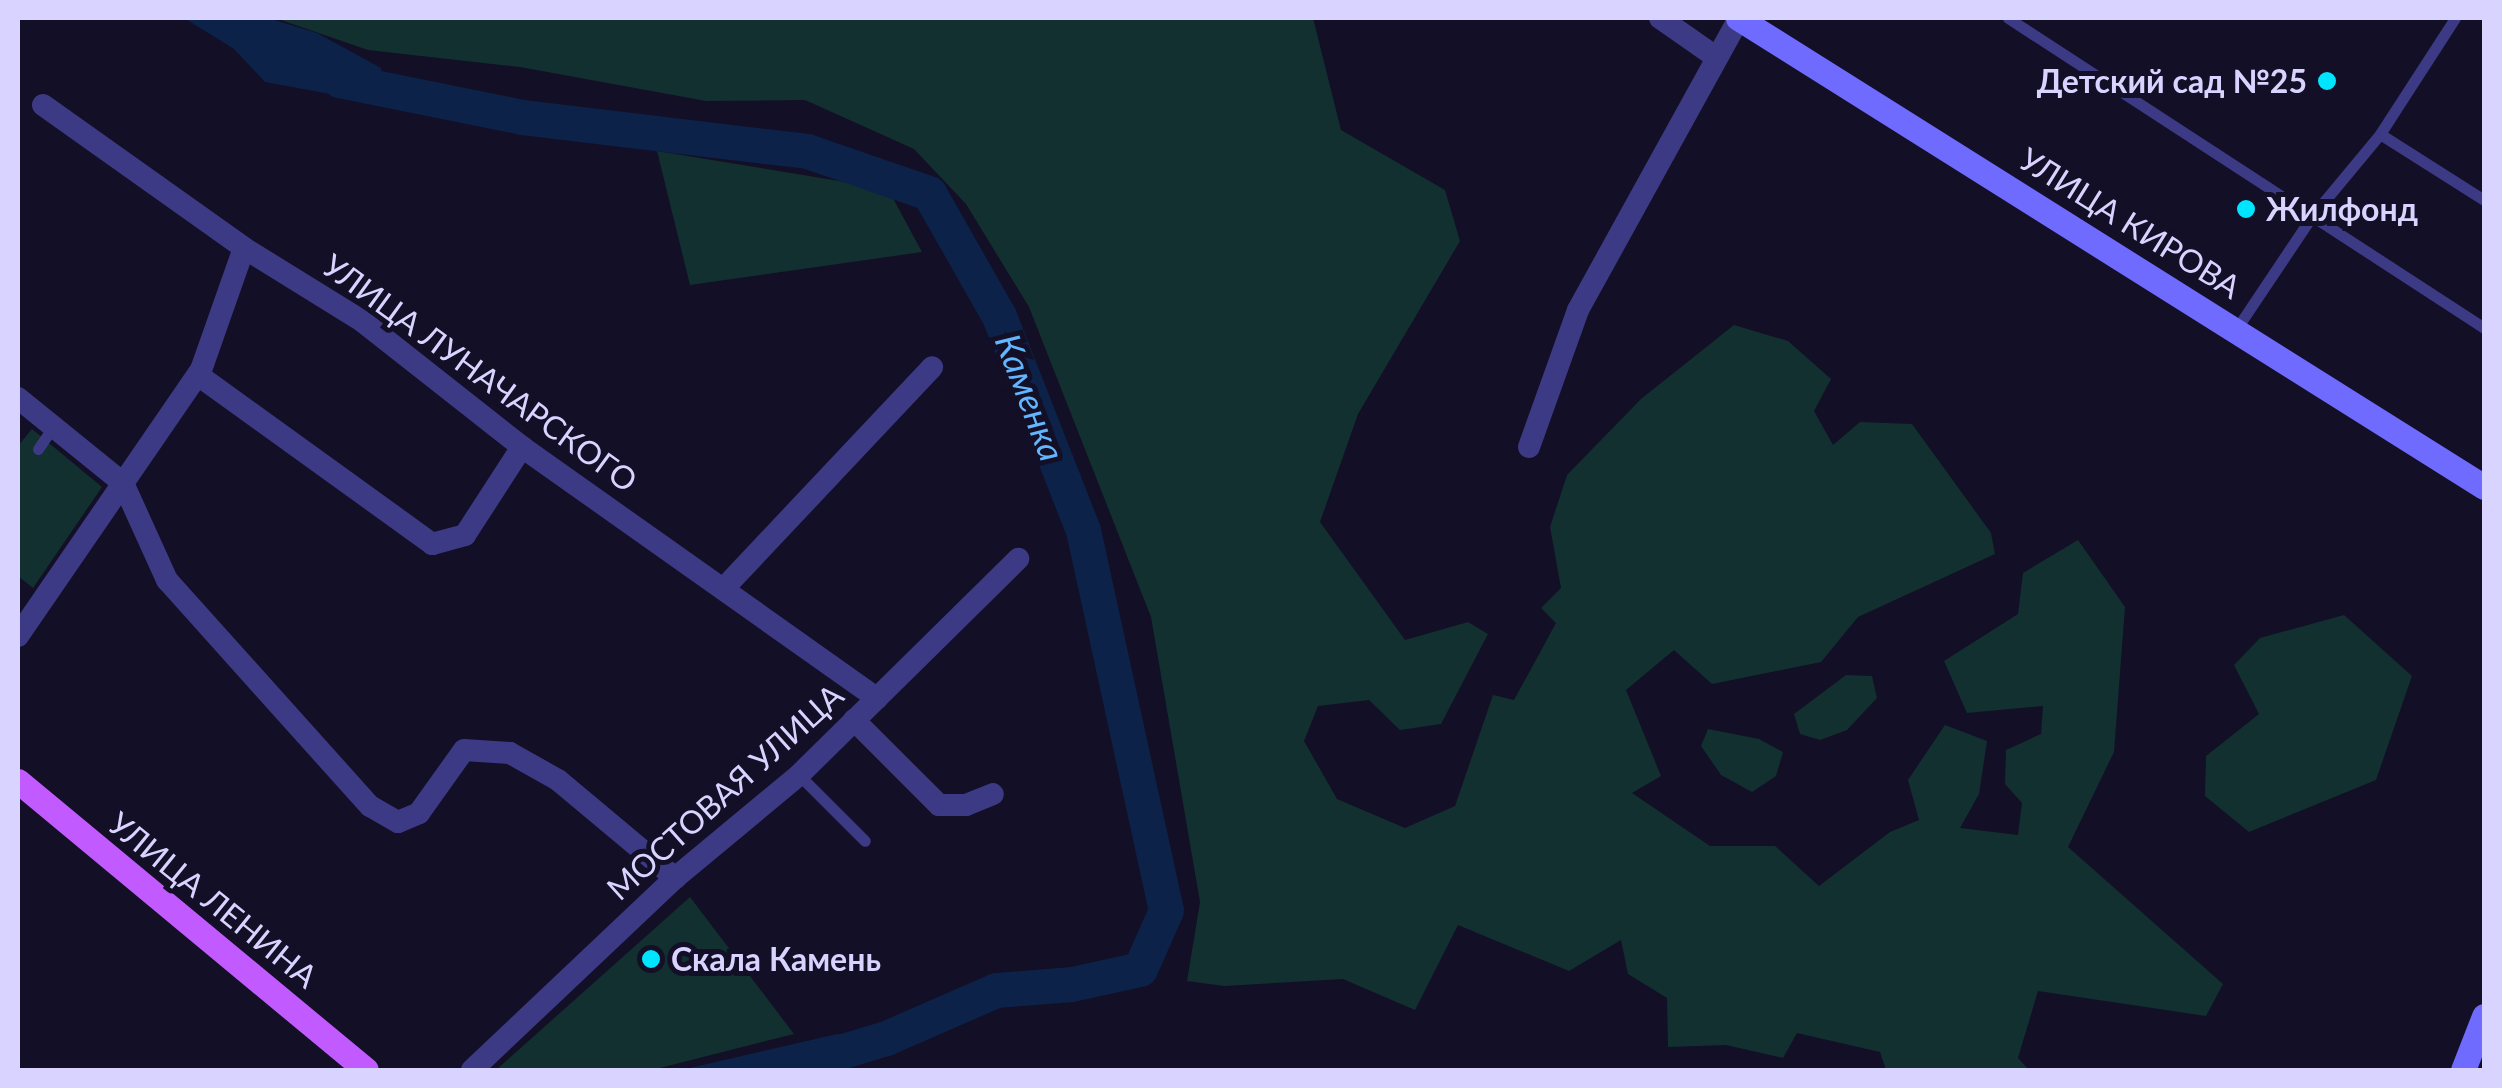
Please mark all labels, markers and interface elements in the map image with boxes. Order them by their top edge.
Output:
place label: Детский сад №25 [2037,62,2307,100]
marker: Детский сад №25 [2316,70,2338,92]
street label: УЛИЦА КИРОВА [2012,140,2248,306]
place label: Жилфонд [2266,190,2418,228]
marker: Жилфонд [2235,198,2257,220]
street label: УЛИЦА ЛУНАЧАРСКОГО [315,246,645,500]
water label: Каменка [988,328,1074,466]
street label: МОСТОВАЯ УЛИЦА [599,676,851,908]
street label: УЛИЦА ЛЕНИНА [101,804,325,996]
place label: Скала Камень [671,940,881,978]
marker: Скала Камень [640,948,662,970]

